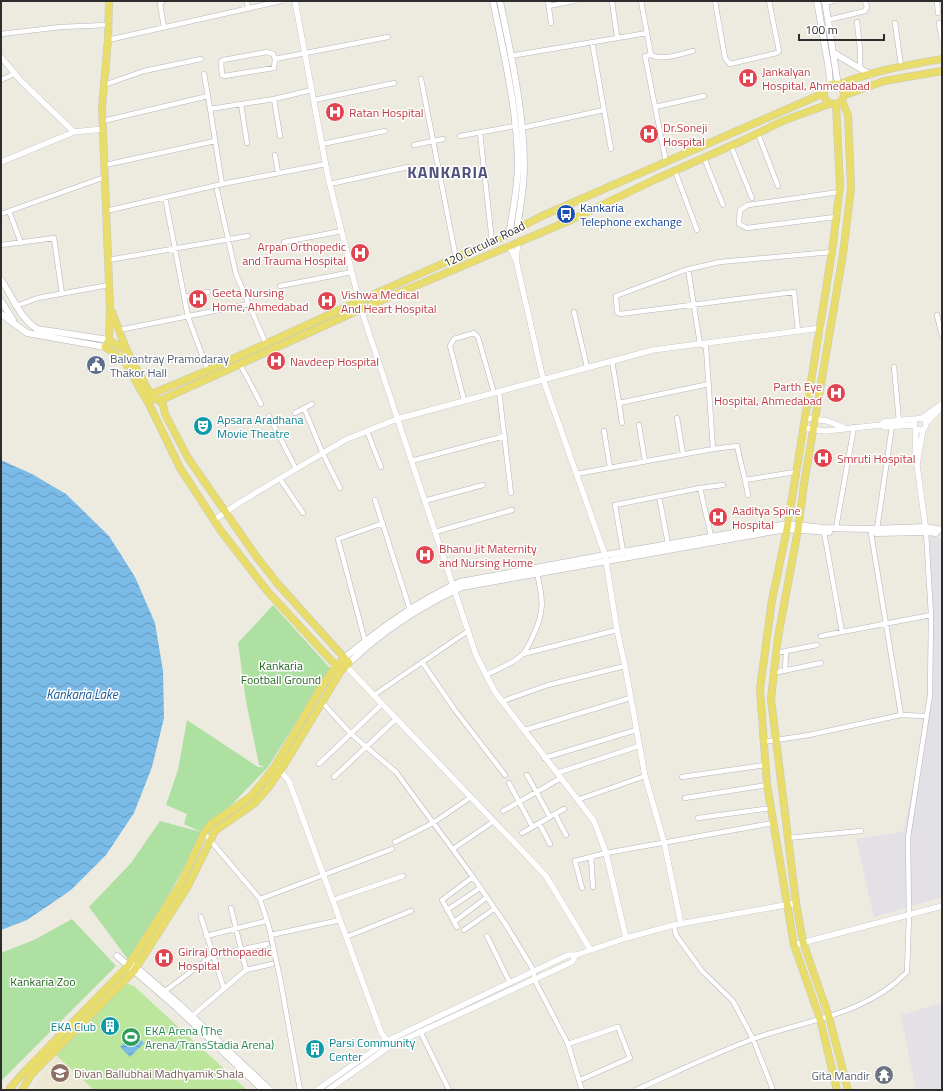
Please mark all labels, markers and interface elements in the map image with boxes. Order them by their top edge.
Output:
scale bar [799,16,884,42]
text: 100 m [805,20,838,39]
place label: Jankalyan Hospital, Ahmedabad [762,62,870,95]
hospital icon: Jankalyan Hospital, Ahmedabad [737,67,759,89]
hospital icon: Ratan Hospital [324,101,346,123]
place label: Ratan Hospital [349,103,424,122]
place label: Dr.Soneji Hospital [663,118,707,151]
hospital icon: Dr.Soneji Hospital [638,123,660,145]
district label: KANKARIA [407,160,489,184]
place label: Kankaria Telephone exchange [580,198,682,231]
bus stop icon: Kankaria Telephone exchange [555,203,577,225]
street label: 120 Circular Road [440,216,528,272]
place label: Arpan Orthopedic and Trauma Hospital [242,237,346,270]
hospital icon: Arpan Orthopedic and Trauma Hospital [349,242,371,264]
place label: Geeta Nursing Home, Ahmedabad [212,283,309,316]
place label: Vishwa Medical And Heart Hospital [341,285,437,318]
hospital icon: Geeta Nursing Home, Ahmedabad [187,288,209,310]
hospital icon: Vishwa Medical And Heart Hospital [316,290,338,312]
place label: Balvantray Pramodaray Thakor Hall [110,349,229,382]
hospital icon: Navdeep Hospital [265,350,287,372]
place label: Navdeep Hospital [290,352,379,371]
public building icon: Balvantray Pramodaray Thakor Hall [85,354,107,376]
place label: Parth Eye Hospital, Ahmedabad [714,377,822,410]
hospital icon: Parth Eye Hospital, Ahmedabad [825,382,847,404]
place label: Apsara Aradhana Movie Theatre [217,410,303,443]
theatre icon: Apsara Aradhana Movie Theatre [192,415,214,437]
hospital icon: Smruti Hospital [812,447,834,469]
place label: Smruti Hospital [837,449,915,468]
place label: Aaditya Spine Hospital [732,501,801,534]
hospital icon: Aaditya Spine Hospital [707,506,729,528]
place label: Bhanu Jit Maternity and Nursing Home [439,539,537,572]
hospital icon: Bhanu Jit Maternity and Nursing Home [414,544,436,566]
park label: Kankaria Football Ground [241,656,321,689]
water label: Kankaria Lake [46,684,119,704]
place label: Giriraj Orthopaedic Hospital [178,942,272,975]
hospital icon: Giriraj Orthopaedic Hospital [153,947,175,969]
park label: Kankaria Zoo [10,972,76,991]
building icon: EKA Club [99,1015,121,1037]
place label: EKA Club [51,1017,96,1036]
place label: EKA Arena (The Arena/TransStadia Arena) [145,1021,274,1054]
sports icon: EKA Arena (The Arena/TransStadia Arena) [120,1026,142,1048]
place label: Parsi Community Center [329,1033,416,1066]
building icon: Parsi Community Center [304,1038,326,1060]
school or university icon: Divan Ballubhai Madhyamik Shala [49,1062,71,1084]
place label: Divan Ballubhai Madhyamik Shala [74,1064,244,1083]
temple icon: Gita Mandir [873,1064,895,1086]
place label: Gita Mandir [811,1066,870,1085]

